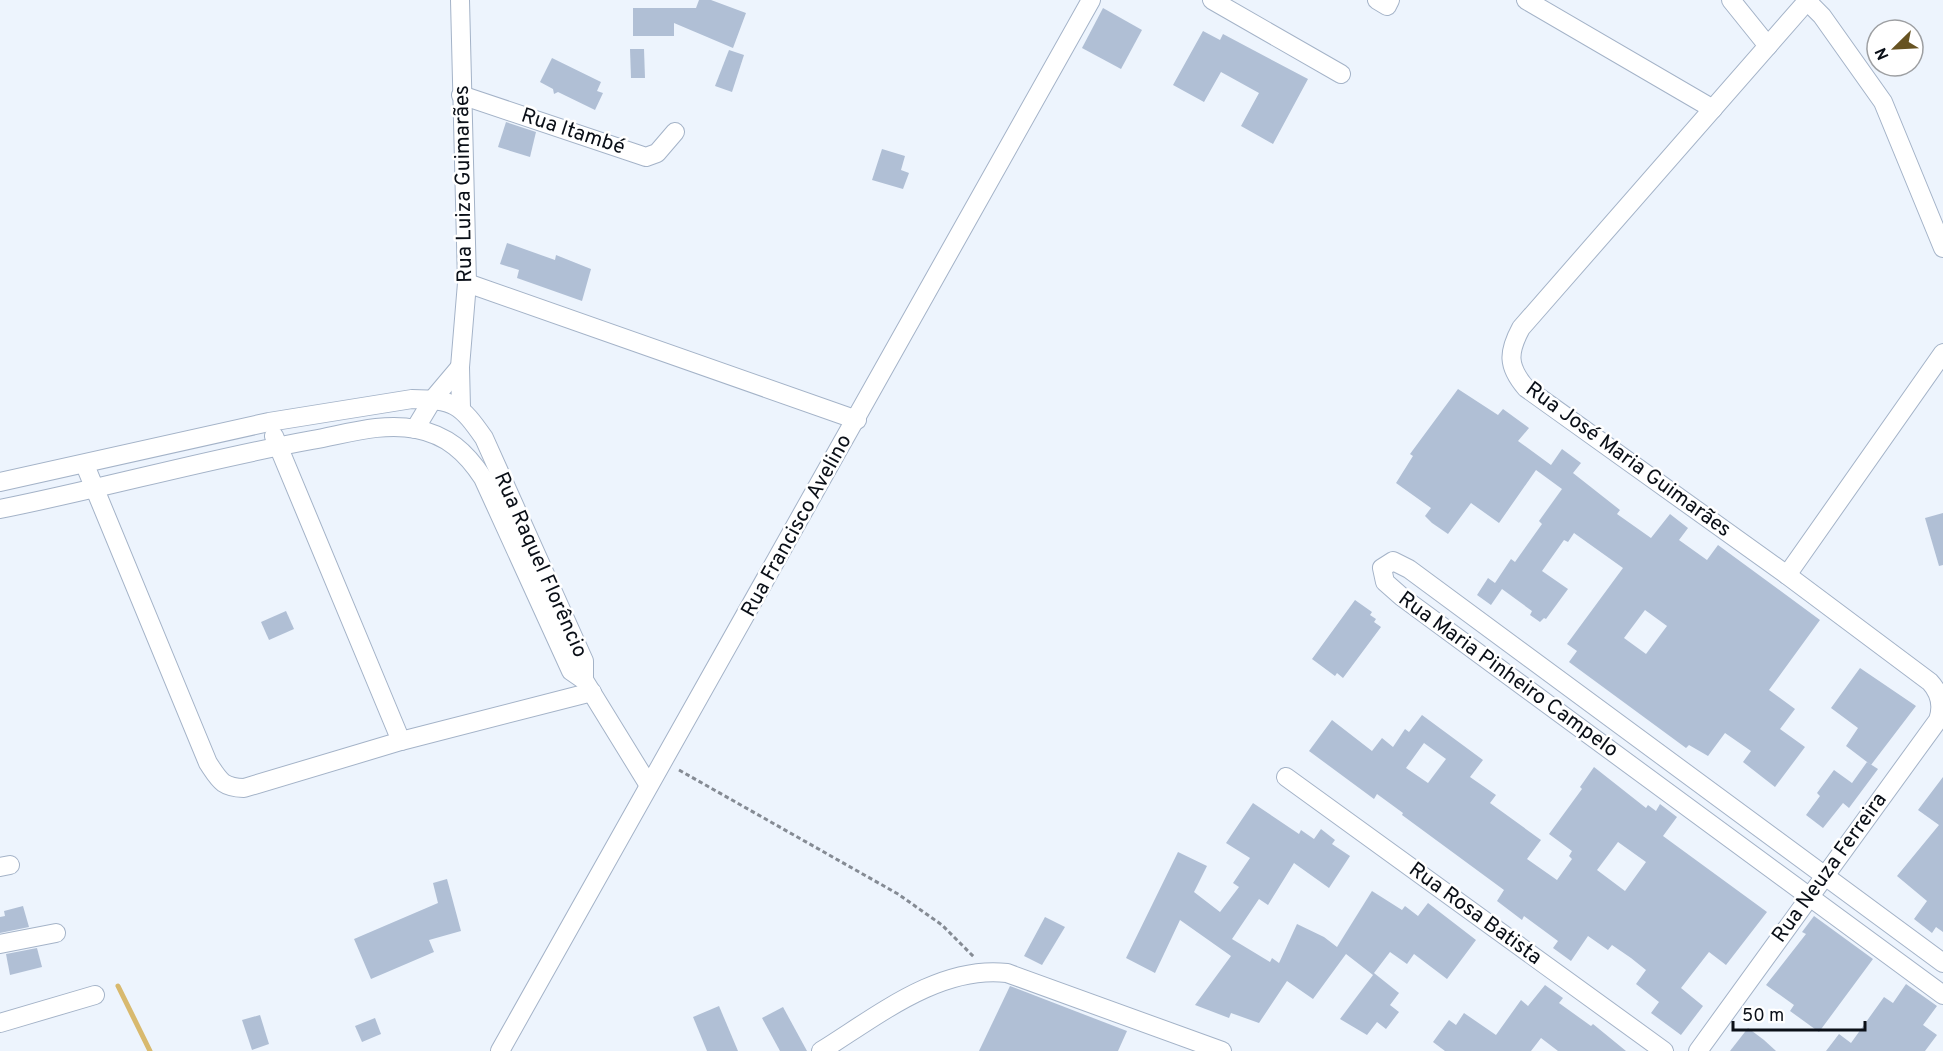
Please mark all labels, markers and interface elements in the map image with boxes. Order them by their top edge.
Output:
north arrow [1865,18,1925,78]
text: N [1872,44,1895,63]
street label: Rua Luiza Guimarães [449,85,479,283]
street label: Rua Itambé [518,103,628,161]
street label: Rua José Maria Guimarães [1520,376,1736,544]
street label: Rua Francisco Avelino [736,430,858,622]
street label: Rua Raquel Florêncio [487,468,593,662]
street label: Rua Maria Pinheiro Campelo [1393,586,1623,764]
street label: Rua Neuza Ferreira [1766,788,1894,948]
street label: Rua Rosa Batista [1403,857,1547,971]
scale bar [1733,994,1865,1032]
text: 50 m [1742,1005,1784,1028]

